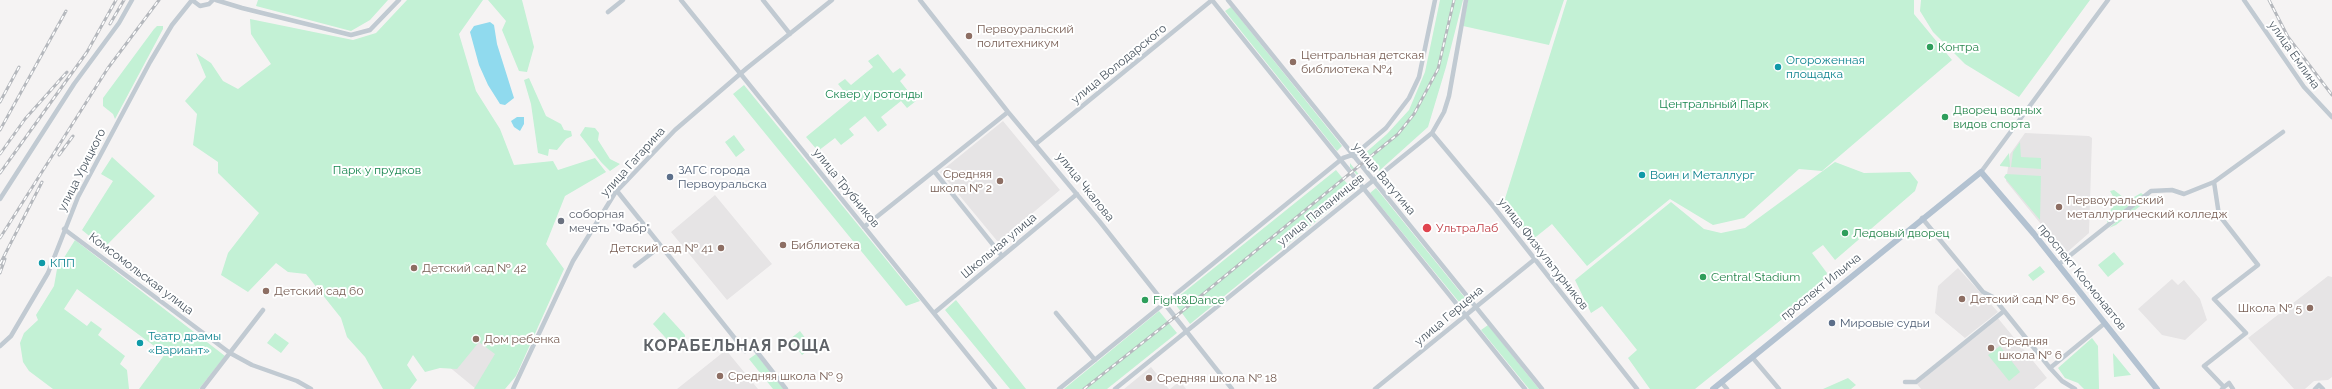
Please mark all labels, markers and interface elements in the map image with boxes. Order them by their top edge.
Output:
street label: улица Емлина [2265,18,2323,92]
street label: улица Володарского [1068,21,1170,107]
place label: Первоуральский политехникум [977,22,1074,50]
marker: Первоуральский политехникум [964,31,974,41]
place label: Контра [1938,40,1979,54]
marker: Контра [1925,42,1935,52]
place label: Центральная детская библиотека №4 [1301,48,1424,76]
place label: Огороженная площадка [1786,53,1865,81]
marker: Центральная детская библиотека №4 [1288,57,1298,67]
marker: Огороженная площадка [1773,62,1783,72]
park label: Сквер у ротонды [825,87,923,101]
park label: Центральный Парк [1659,97,1769,111]
place label: Дворец водных видов спорта [1953,103,2042,131]
marker: Дворец водных видов спорта [1940,112,1950,122]
street label: улица Гагарина [598,124,668,200]
street label: улица Урицкого [55,126,109,214]
street label: улица Ватутина [1350,140,1418,218]
street label: улица Трубников [810,145,882,231]
street label: улица Чкалова [1053,150,1117,224]
park label: Парк у прудков [333,163,421,177]
place label: ЗАГС города Первоуральска [678,163,767,191]
place label: Средняя школа № 2 [930,167,992,195]
place label: Воин и Металлург [1650,168,1755,182]
marker: Воин и Металлург [1637,170,1647,180]
street label: улица Папанинцев [1275,171,1367,249]
marker: ЗАГС города Первоуральска [665,172,675,182]
marker: Средняя школа № 2 [995,176,1005,186]
place label: Первоуральский металлургический колледж [2067,193,2228,221]
street label: улица Физкультурников [1495,195,1591,313]
marker: Первоуральский металлургический колледж [2054,202,2064,212]
place label: соборная мечеть "Фабр" [569,207,650,235]
street label: Школьная улица [958,210,1040,282]
marker: соборная мечеть "Фабр" [556,216,566,226]
place label: УльтраЛаб [1436,221,1498,235]
street label: проспект Космонавтов [2035,221,2129,333]
marker: УльтраЛаб [1421,222,1433,234]
place label: Ледовый дворец [1853,226,1950,240]
marker: Ледовый дворец [1840,228,1850,238]
street label: Комсомольская улица [86,230,196,318]
place label: Библиотека [791,238,860,252]
marker: Библиотека [778,240,788,250]
place label: Детский сад № 41 [610,241,713,255]
marker: Детский сад № 41 [716,243,726,253]
street label: проспект Ильича [1778,250,1864,324]
place label: КПП [50,256,75,270]
marker: КПП [37,258,47,268]
place label: Детский сад № 42 [422,261,527,275]
marker: Детский сад № 42 [409,263,419,273]
place label: Central Stadium [1711,270,1800,284]
marker: Central Stadium [1698,272,1708,282]
street label: улица Герцена [1412,283,1486,349]
place label: Детский сад 60 [274,284,364,298]
marker: Детский сад 60 [261,286,271,296]
place label: Детский сад № 65 [1970,292,2076,306]
place label: Fight&Dance [1153,293,1225,307]
marker: Детский сад № 65 [1957,294,1967,304]
marker: Fight&Dance [1140,295,1150,305]
place label: Школа № 5 [2238,301,2302,315]
marker: Школа № 5 [2305,303,2315,313]
place label: Мировые судьи [1840,316,1930,330]
marker: Мировые судьи [1827,318,1837,328]
place label: Театр драмы «Вариант» [148,329,221,357]
place label: Дом ребенка [484,332,560,346]
marker: Дом ребенка [471,334,481,344]
place label: Средняя школа № 6 [1999,334,2062,362]
district label: КОРАБЕЛЬНАЯ РОЩА [643,336,831,356]
marker: Театр драмы «Вариант» [135,338,145,348]
marker: Средняя школа № 6 [1986,343,1996,353]
place label: Средняя школа № 9 [728,369,843,383]
marker: Средняя школа № 9 [715,371,725,381]
place label: Средняя школа № 18 [1157,371,1277,385]
marker: Средняя школа № 18 [1144,373,1154,383]

